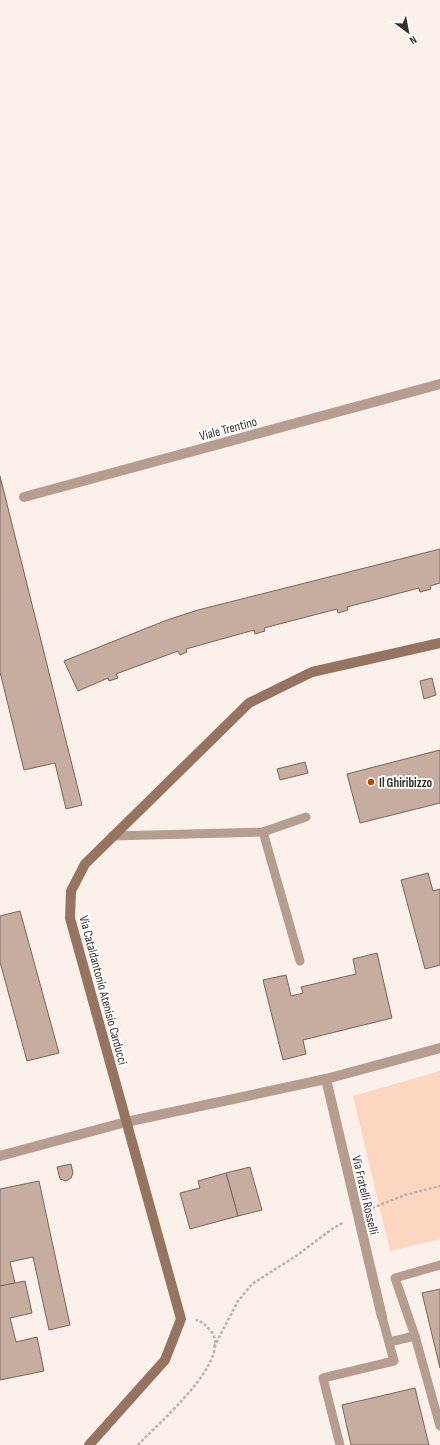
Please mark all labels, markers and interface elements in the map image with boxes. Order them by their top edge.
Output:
north arrow [388,12,428,52]
text: N [407,33,419,47]
street label: Viale Trentino [198,414,259,444]
place label: Il Ghiribizzo [379,775,433,791]
marker: Il Ghiribizzo [366,777,376,787]
street label: Via Cataldantonio Atenisio Carducci [75,914,131,1067]
street label: Via Fratelli Rosselli [348,1154,382,1236]

